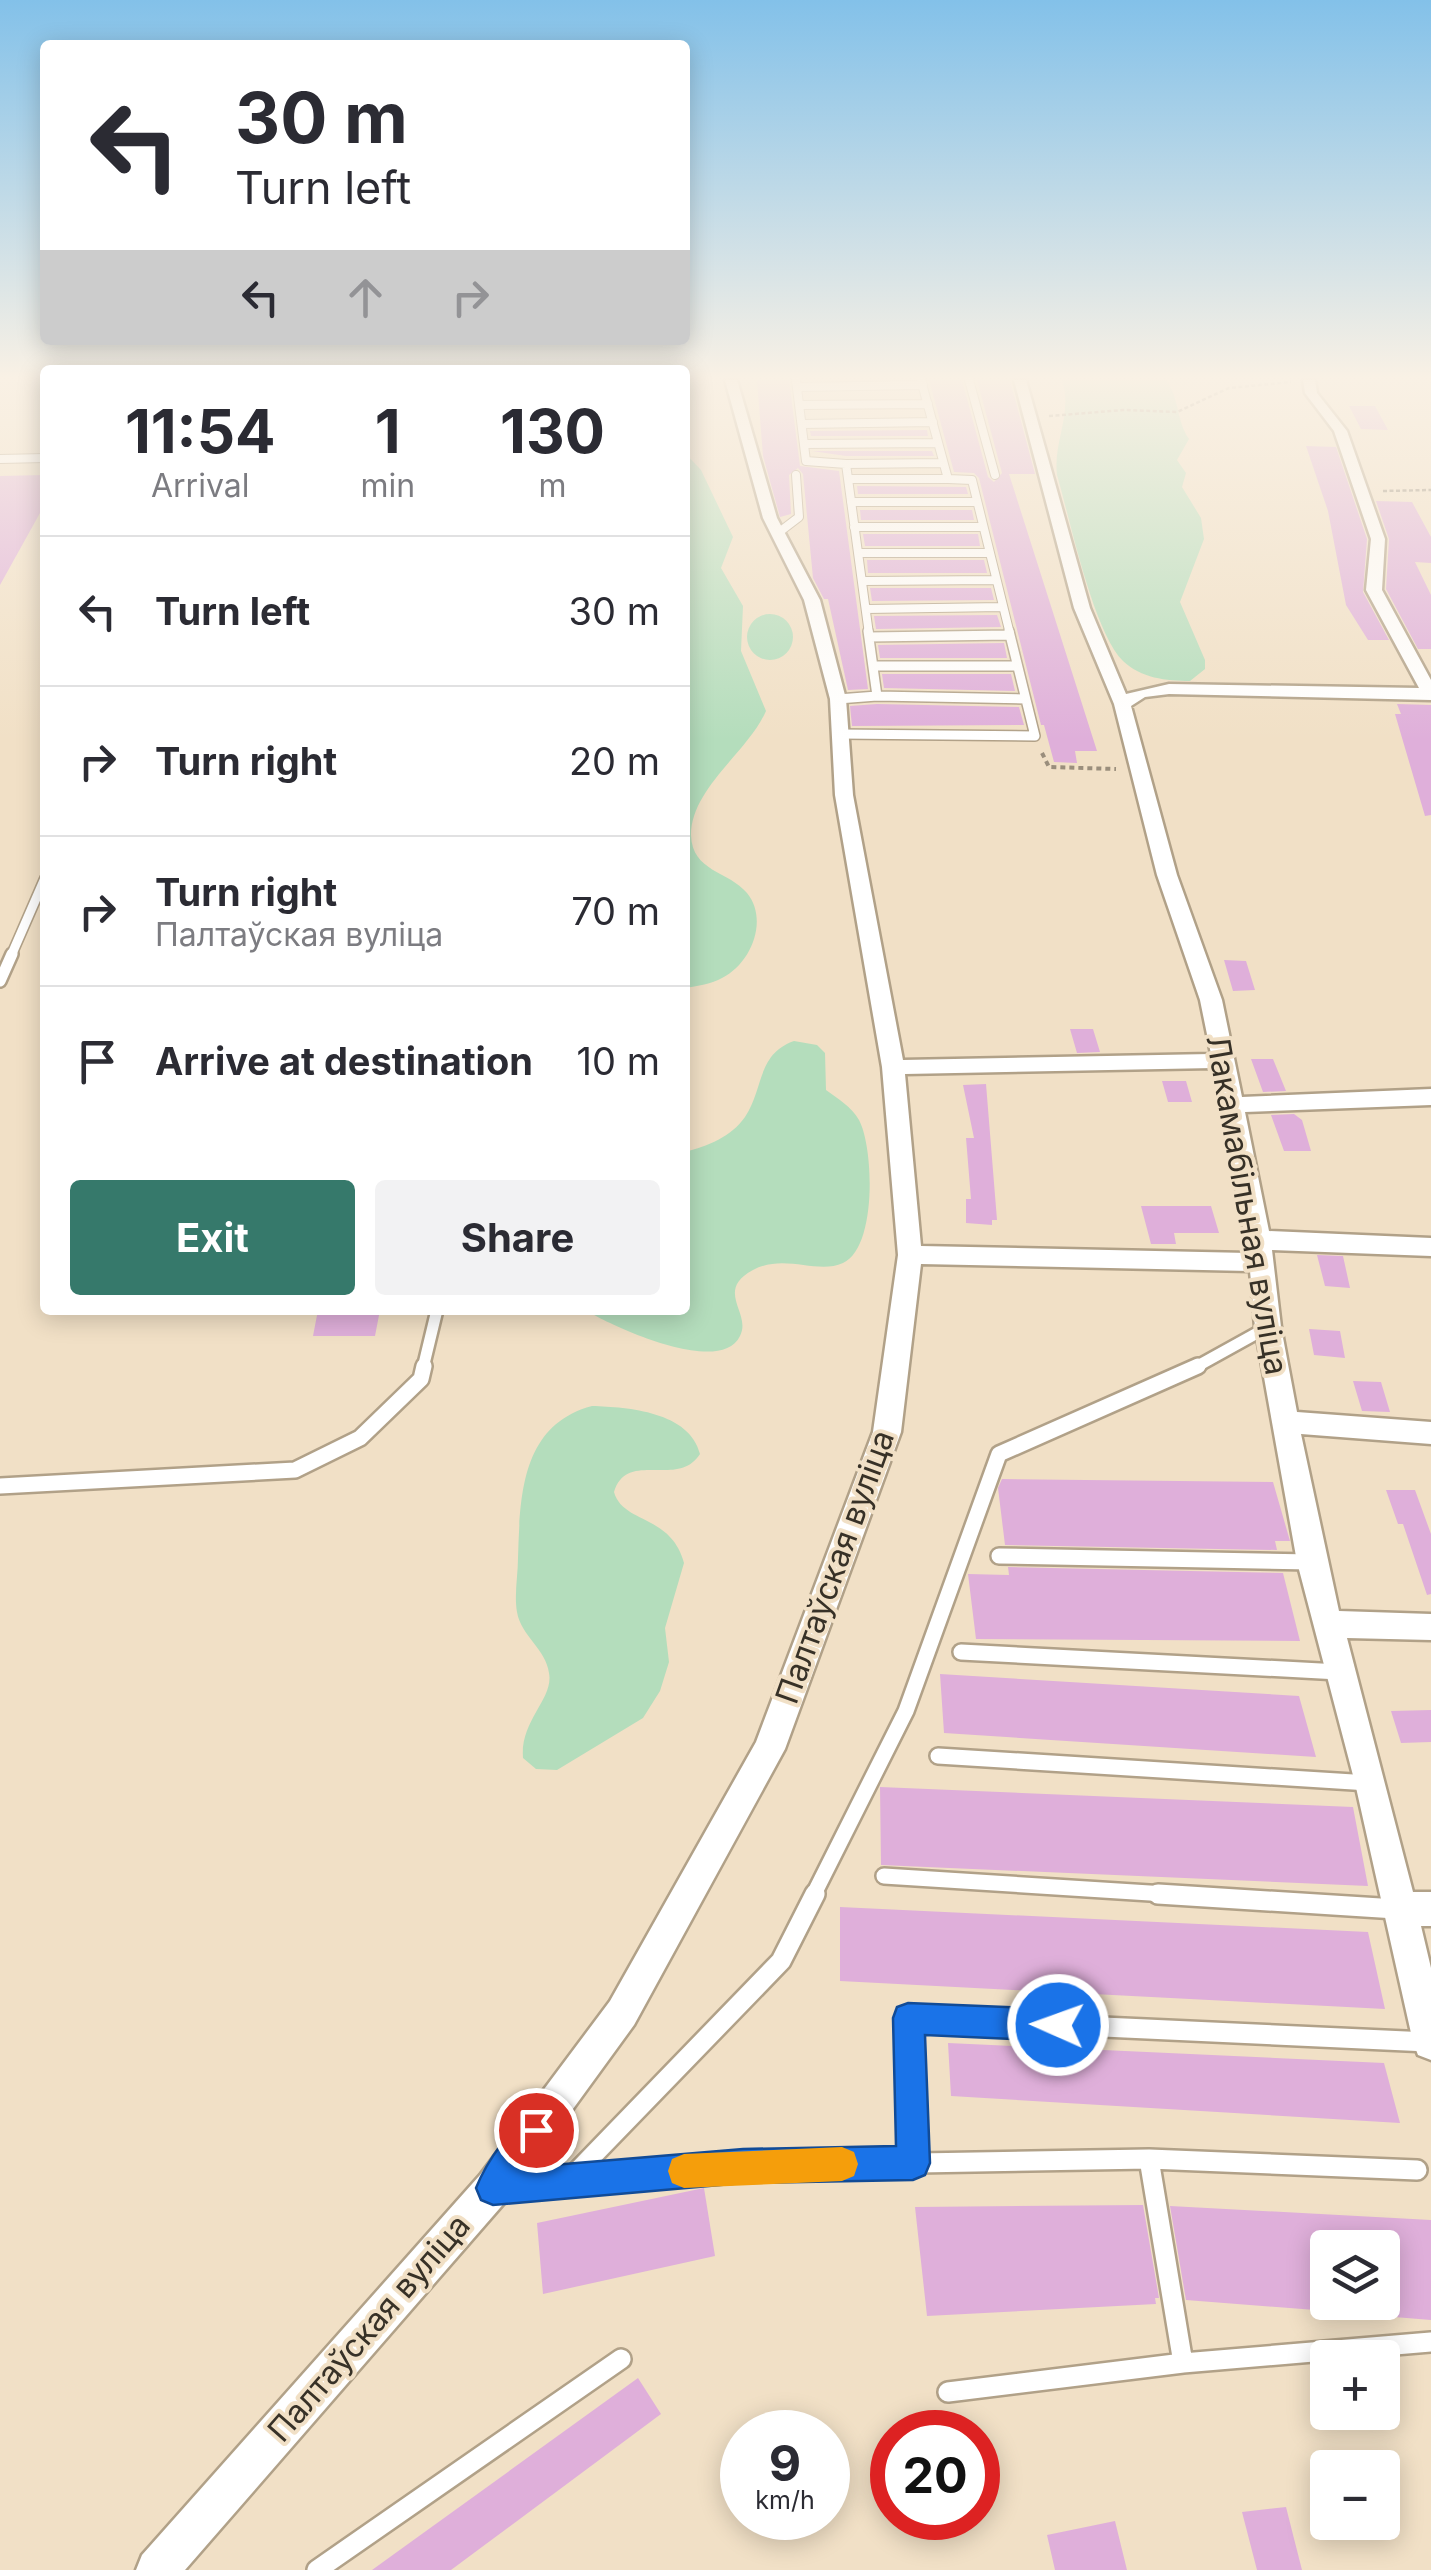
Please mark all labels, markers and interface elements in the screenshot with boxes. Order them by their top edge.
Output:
text: 30 m [235,75,408,160]
icon: left [70,80,200,210]
text: Turn left [235,160,411,215]
icon: left [233,270,288,325]
icon: ahead [338,270,393,325]
icon: right [443,270,498,325]
text: 11:54 [125,395,276,467]
text: 1 [375,395,401,467]
text: 130 [500,395,605,467]
text: Arrival [151,466,249,505]
text: min [360,466,415,505]
text: m [539,466,567,505]
icon: left [70,584,125,639]
text: Turn left [155,588,310,634]
text: 30 m [569,588,660,634]
icon: right [70,734,125,789]
text: Turn right [155,738,337,784]
text: 20 m [569,738,660,784]
text: Turn right [155,869,337,915]
icon: right [70,884,125,939]
text: 70 m [571,888,660,934]
text: Палтаўская вуліца [155,915,443,954]
street label: Лакамабільная вуліца [1198,1032,1297,1378]
icon: arrive [70,1034,125,1089]
text: Arrive at destination [155,1038,533,1084]
text: 10 m [577,1038,660,1084]
button: Exit [70,1180,355,1295]
button: Share [375,1180,660,1295]
street label: Палтаўская вуліца [767,1425,902,1709]
position arrow [1006,1973,1110,2077]
pin [494,2088,579,2173]
icon: arrive [509,2103,564,2158]
street label: Палтаўская вуліца [259,2206,478,2449]
map controls [1310,2230,1400,2540]
button: layers [1310,2230,1400,2320]
button: + [1310,2340,1400,2430]
speed limit sign: 20 [870,2410,1000,2540]
text: 9 [769,2433,801,2493]
button: − [1310,2450,1400,2540]
text: km/h [755,2485,815,2515]

